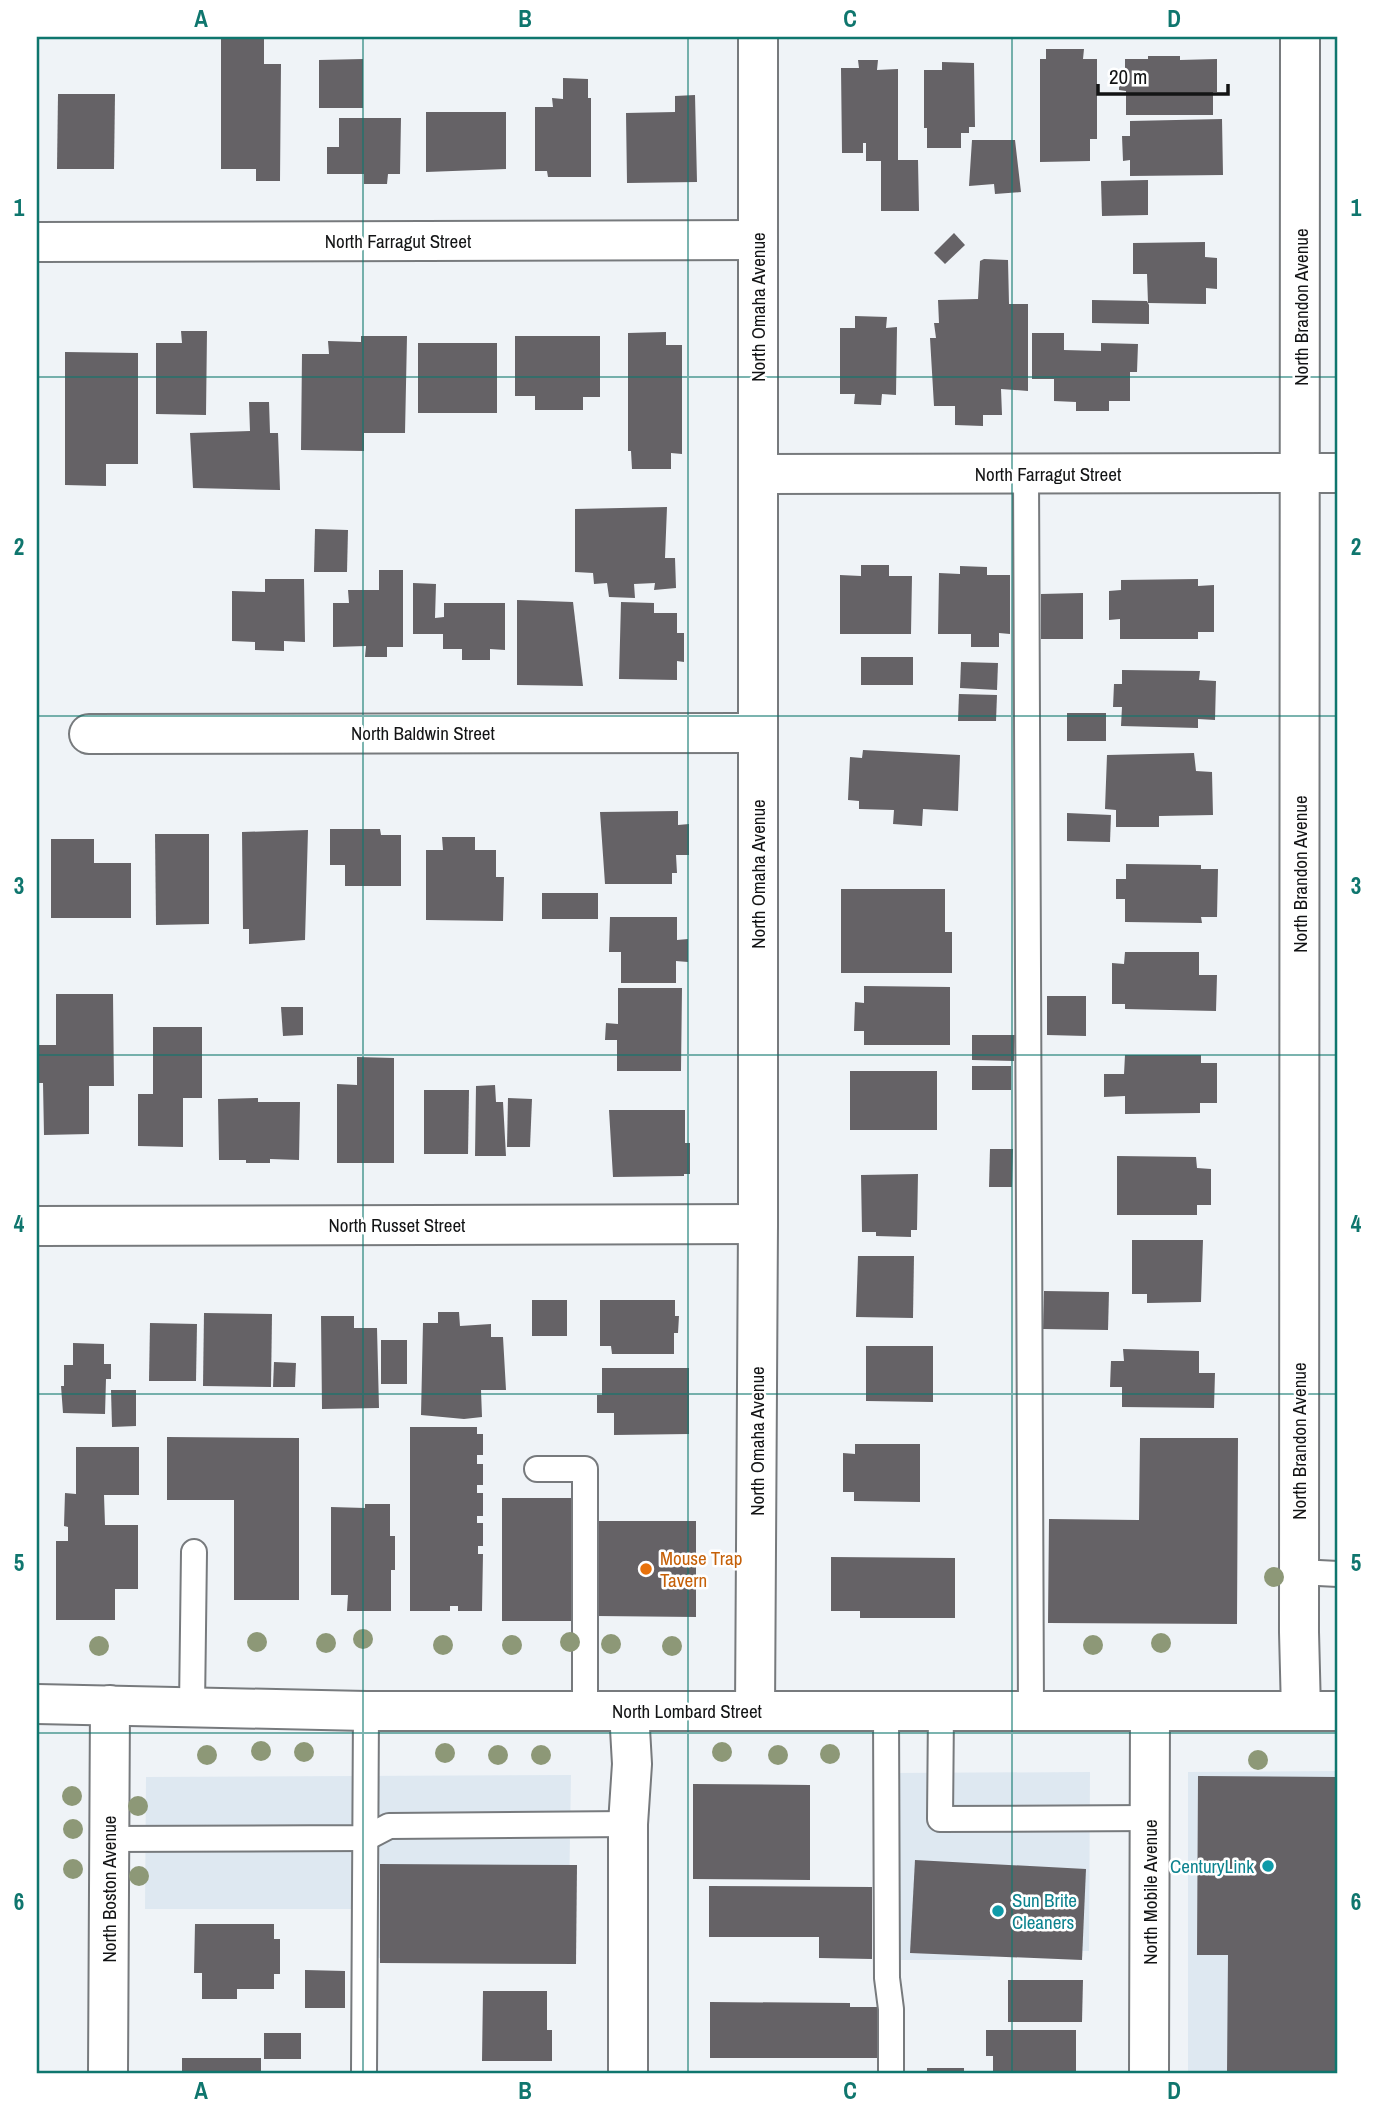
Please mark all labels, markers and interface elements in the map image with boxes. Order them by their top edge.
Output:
text: A [194,3,208,34]
text: B [518,3,532,34]
text: C [843,3,857,34]
text: D [1167,3,1181,34]
scale bar [1098,52,1228,96]
text: 20 m [1109,62,1147,91]
text: 1 [14,192,25,223]
text: 1 [1351,192,1362,223]
street label: North Farragut Street [325,228,472,254]
street label: North Brandon Avenue [1288,228,1314,386]
street label: North Omaha Avenue [745,232,771,382]
street label: North Farragut Street [975,461,1122,487]
text: 2 [14,531,24,562]
text: 2 [1351,531,1361,562]
street label: North Baldwin Street [351,720,496,746]
street label: North Brandon Avenue [1287,795,1313,953]
street label: North Omaha Avenue [745,799,771,949]
text: 3 [14,870,24,901]
text: 3 [1351,870,1361,901]
text: 4 [14,1208,25,1239]
text: 4 [1351,1208,1362,1239]
street label: North Russet Street [329,1212,466,1238]
street label: North Brandon Avenue [1286,1362,1312,1520]
street label: North Omaha Avenue [744,1366,770,1516]
place label: Mouse Trap Tavern [660,1545,742,1593]
text: 5 [14,1547,24,1578]
text: 5 [1351,1547,1361,1578]
marker: Mouse Trap Tavern [638,1561,654,1577]
street label: North Lombard Street [612,1698,763,1724]
street label: North Boston Avenue [96,1816,122,1963]
street label: North Mobile Avenue [1137,1819,1163,1965]
place label: CenturyLink [1170,1853,1254,1879]
marker: CenturyLink [1260,1858,1276,1874]
text: 6 [14,1886,24,1917]
text: 6 [1351,1886,1361,1917]
place label: Sun Brite Cleaners [1012,1887,1077,1935]
marker: Sun Brite Cleaners [990,1903,1006,1919]
text: A [194,2075,208,2106]
text: B [518,2075,532,2106]
text: C [843,2075,857,2106]
text: D [1167,2075,1181,2106]

